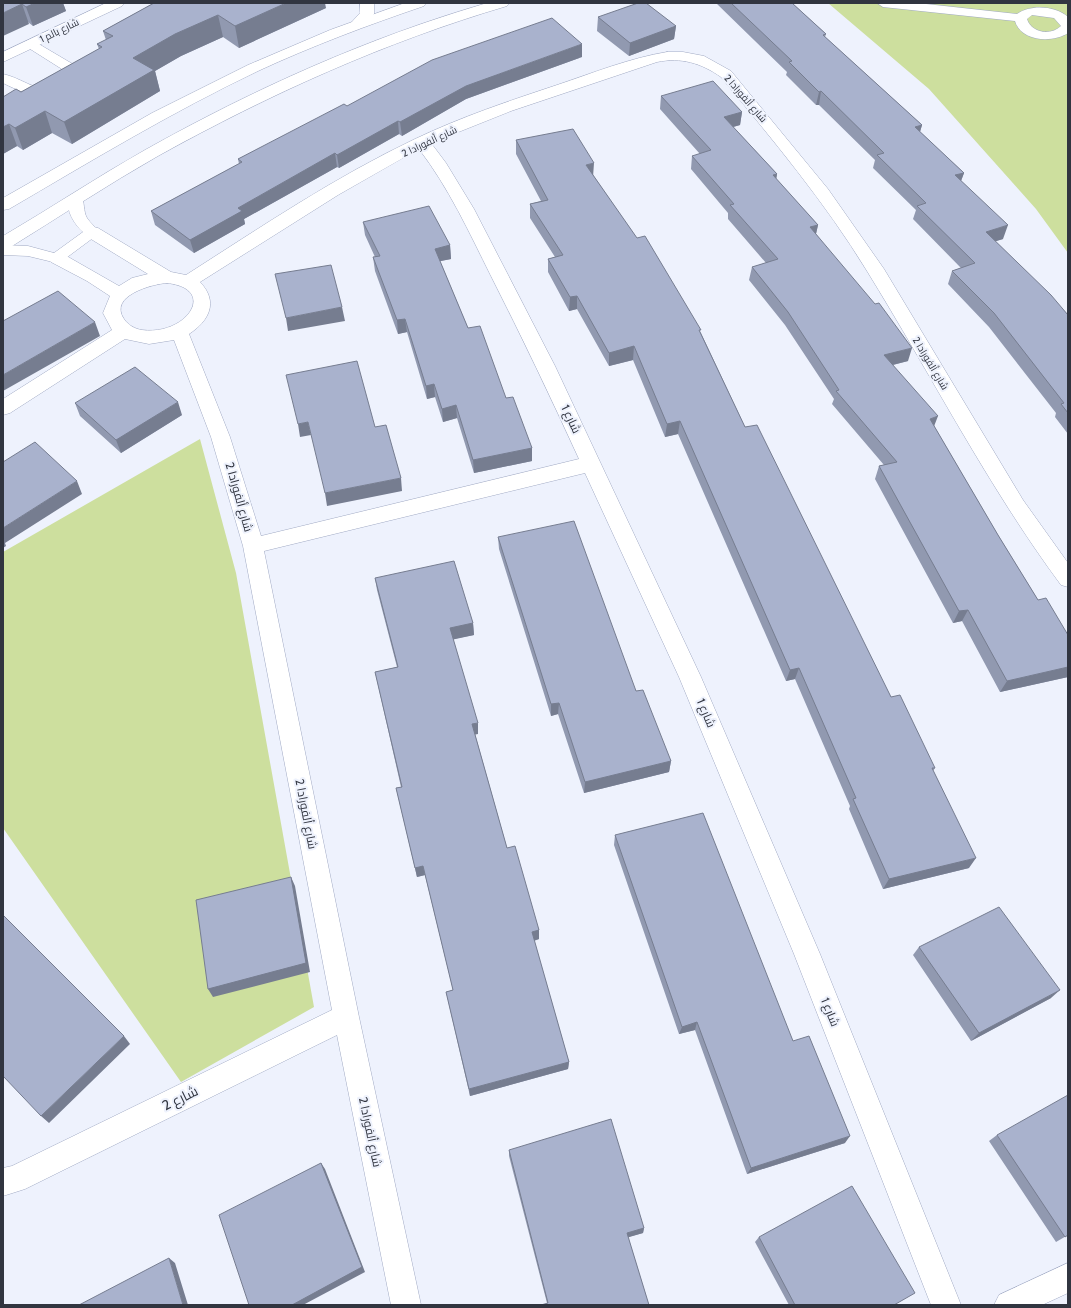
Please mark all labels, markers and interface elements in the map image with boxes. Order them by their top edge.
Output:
street label: شارع بالم 1 [37,15,81,46]
street label: شارع ألفورادا 2 [721,72,770,125]
street label: شارع ألفورادا 2 [399,123,459,160]
street label: شارع ألفورادا 2 [910,334,951,392]
street label: شارع 1 [557,402,585,436]
street label: شارع ألفورادا 2 [221,460,257,534]
street label: شارع 1 [693,696,719,730]
street label: شارع ألفورادا 2 [291,777,321,851]
street label: شارع 1 [817,995,843,1029]
street label: شارع 2 [159,1082,201,1114]
street label: شارع ألفورادا 2 [355,1095,385,1169]

